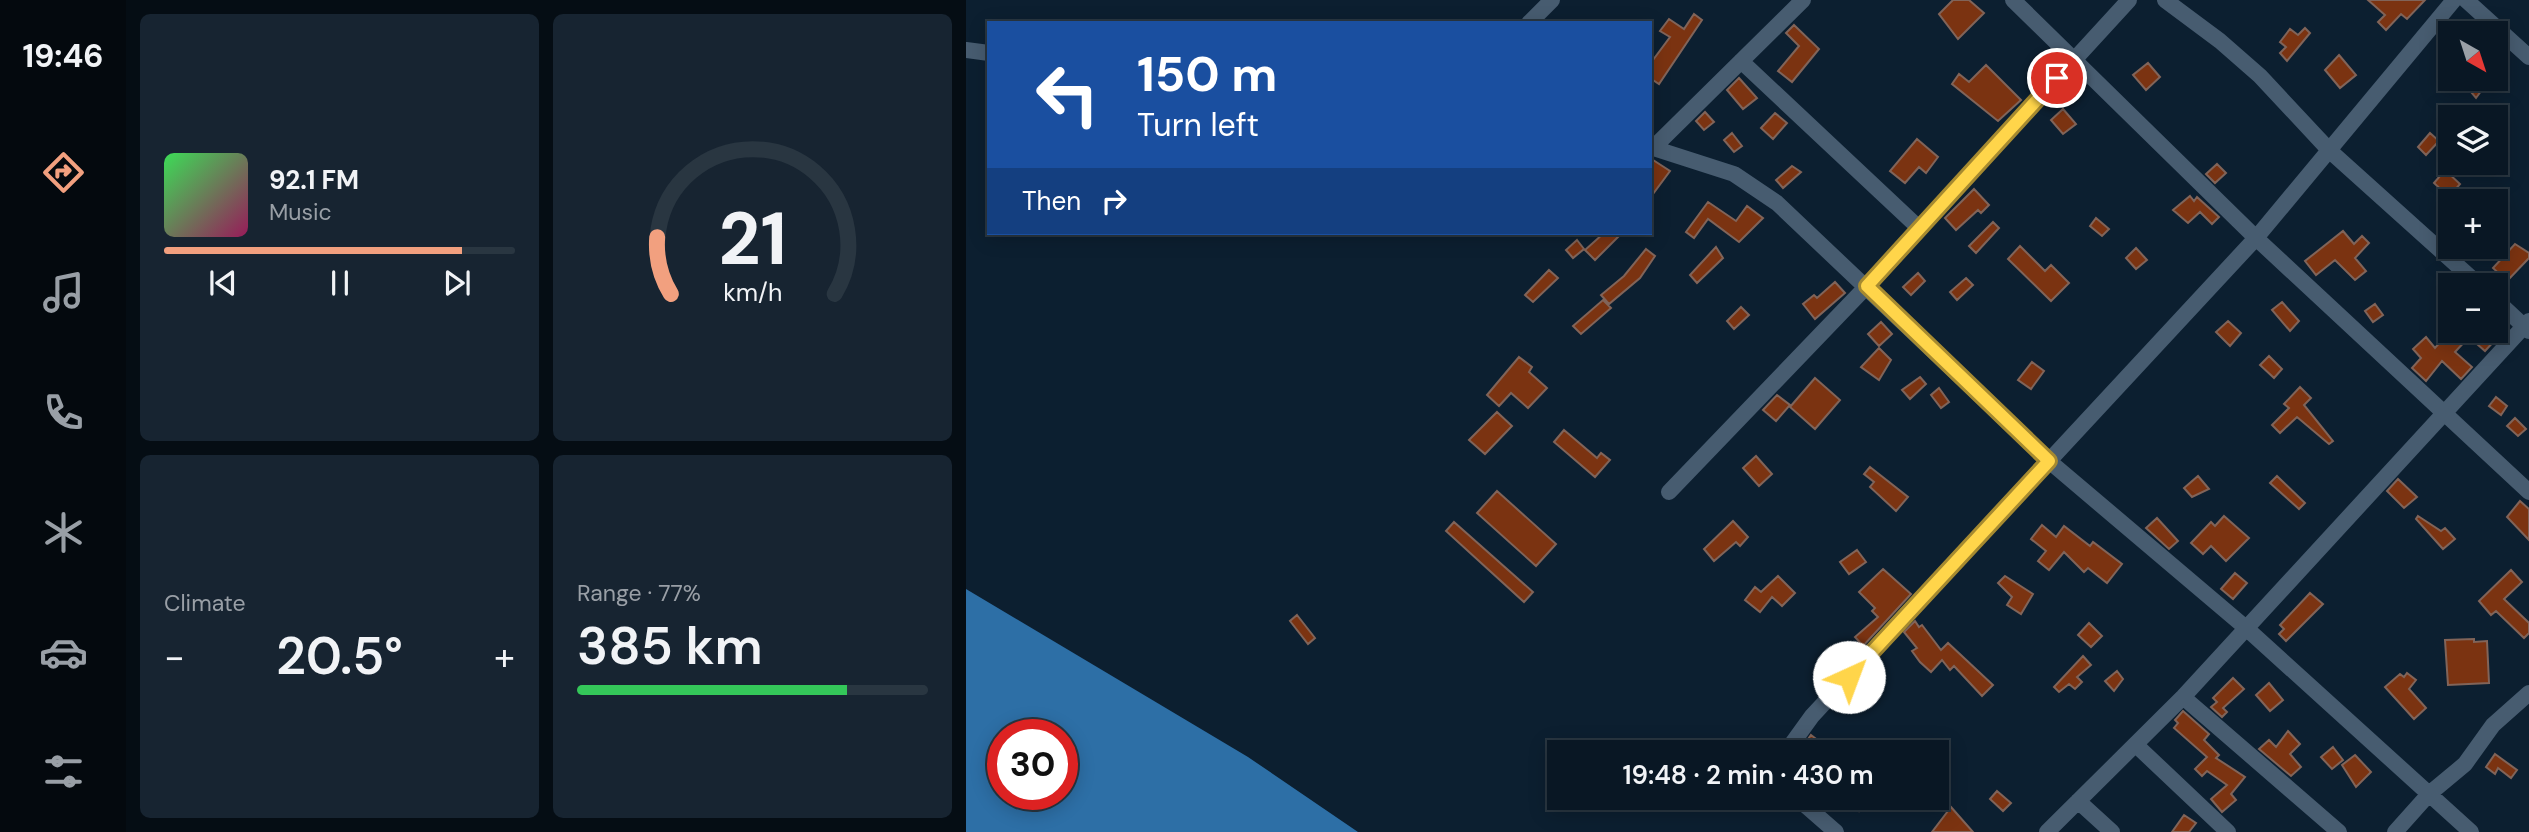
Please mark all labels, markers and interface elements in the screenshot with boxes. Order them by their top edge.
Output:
north arrow [2438,21,2508,91]
map controls [2438,21,2508,343]
text: 19:46 [22,35,104,77]
text: 150 m [1137,42,1277,106]
pin [2027,48,2087,108]
icon: left [1022,49,1113,140]
icon: arrive [2038,59,2076,97]
text: Turn left [1137,104,1259,146]
button: layers [2438,105,2508,175]
icon: directions [39,148,88,197]
text: 92.1 FM [269,163,359,197]
icon: right [1095,182,1133,220]
text: Then [1022,184,1081,218]
button: + [2438,189,2508,259]
text: 21 [718,192,787,287]
text: Music [269,197,332,227]
icon: previous [204,264,242,302]
icon: pause [321,264,359,302]
icon: next [438,264,476,302]
icon: music [39,268,88,317]
button: − [2438,273,2508,343]
text: km/h [723,276,782,309]
icon: phone [39,388,88,437]
icon: climate [39,508,88,557]
text: Range · 77% [577,578,701,608]
text: Climate [164,588,246,618]
text: 385 km [577,612,763,680]
text: 20.5° [276,622,403,690]
icon: car [39,628,88,677]
text: − [164,632,185,682]
text: + [494,632,515,682]
position arrow [1812,640,1886,714]
speed limit sign: 30 [987,719,1078,810]
icon: filters [39,747,88,796]
text: 19:48 · 2 min · 430 m [1623,758,1873,792]

